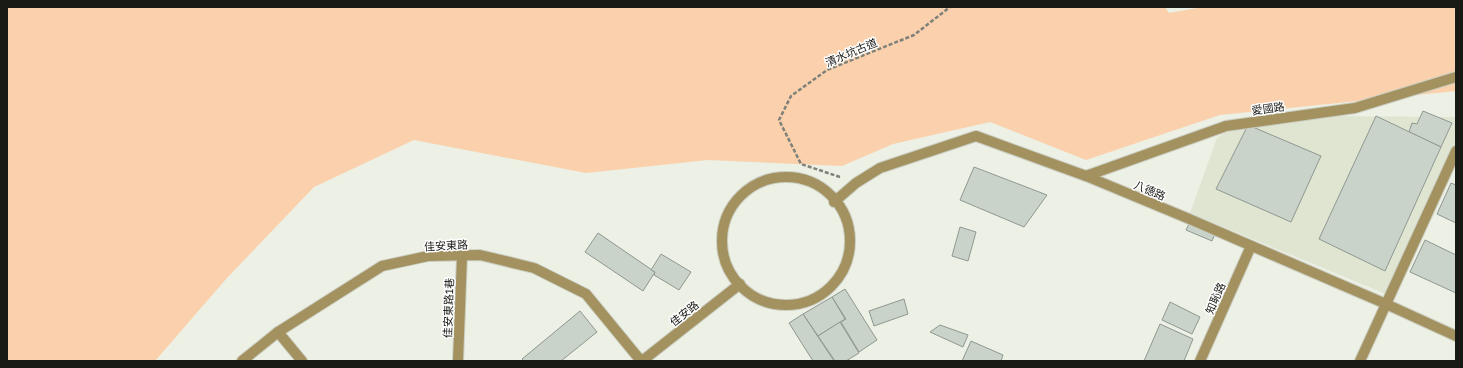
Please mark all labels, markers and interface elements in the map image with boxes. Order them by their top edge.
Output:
street label: 清水坑古道 [823,35,879,69]
street label: 愛國路 [1251,99,1285,117]
street label: 八德路 [1132,178,1168,202]
street label: 佳安東路 [424,237,468,253]
street label: 佳安東路1巷 [440,278,456,338]
street label: 知恥路 [1202,280,1228,316]
street label: 佳安路 [667,298,701,328]

